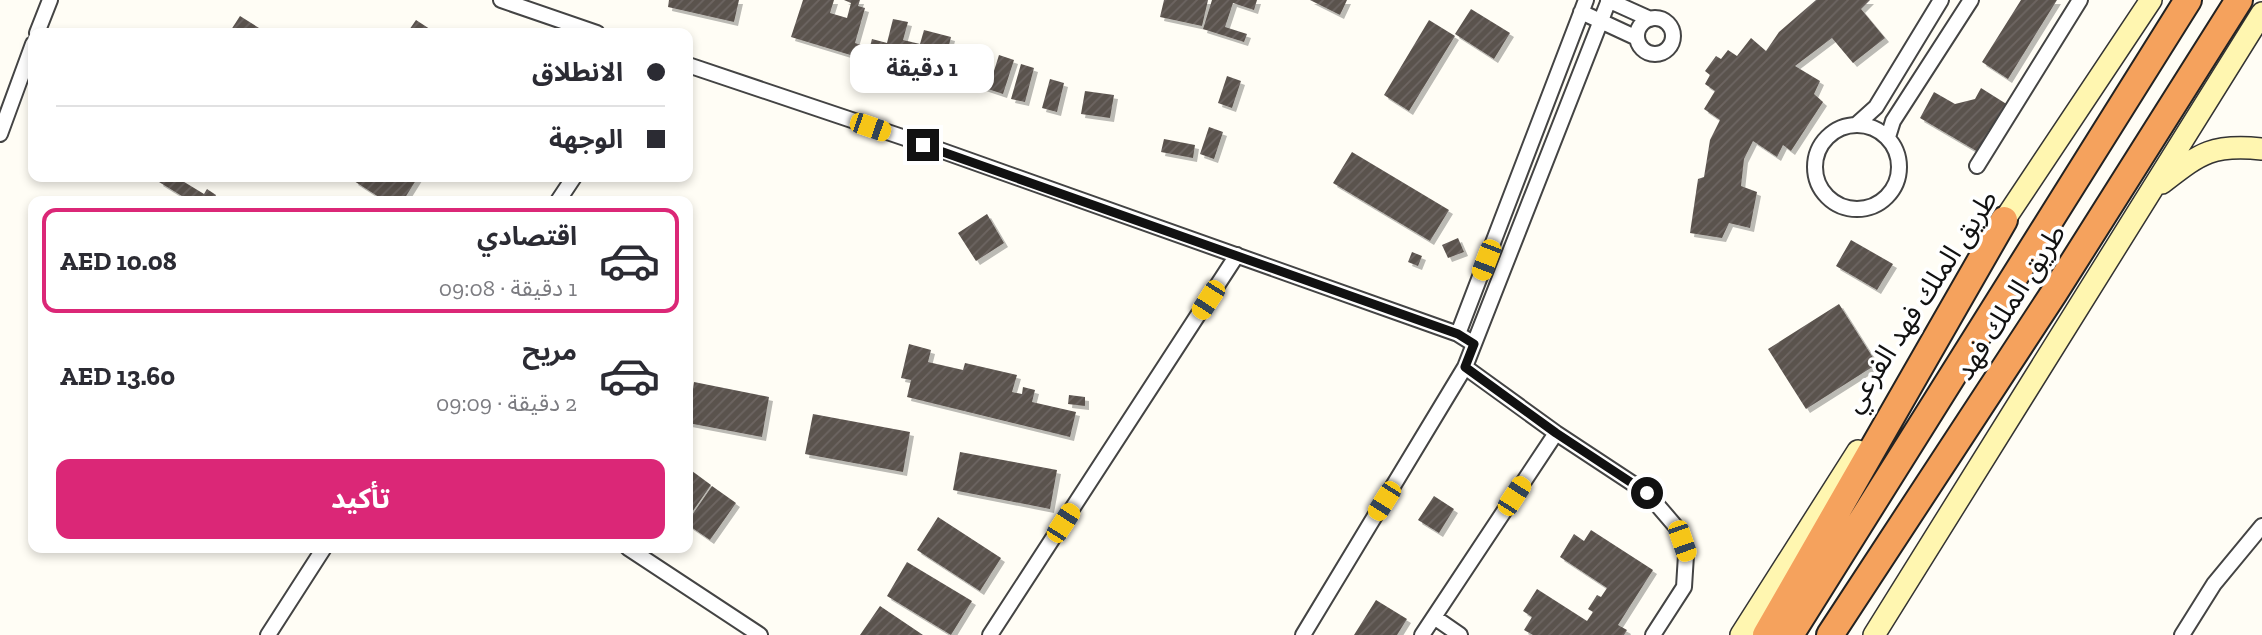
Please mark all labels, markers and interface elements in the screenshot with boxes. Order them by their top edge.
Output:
callout: 1 دقيقة [851,44,995,92]
text: 1 دقيقة [886,54,958,82]
text: الانطلاق [532,56,623,88]
car [847,110,894,144]
text: الوجهة [549,123,623,155]
route end [907,129,939,161]
street label: طريق الملك فهد الفرعي [1836,184,2008,421]
street label: طريق الملك فهد [1947,218,2073,387]
text: اقتصادي [477,220,577,252]
icon: car [598,229,661,292]
car [1469,237,1504,283]
text: AED 10.08 [60,245,177,277]
text: 1 دقيقة · 09:08 [439,274,577,302]
car [1188,277,1229,323]
text: مريح [522,335,577,367]
icon: car [598,344,661,407]
text: AED 13.60 [60,360,175,392]
text: 2 دقيقة · 09:09 [436,389,577,417]
button: تأكيد [56,459,665,539]
car [1494,473,1535,519]
route start [1631,477,1663,509]
car [1364,478,1405,524]
car [1043,500,1084,546]
car [1666,518,1699,564]

